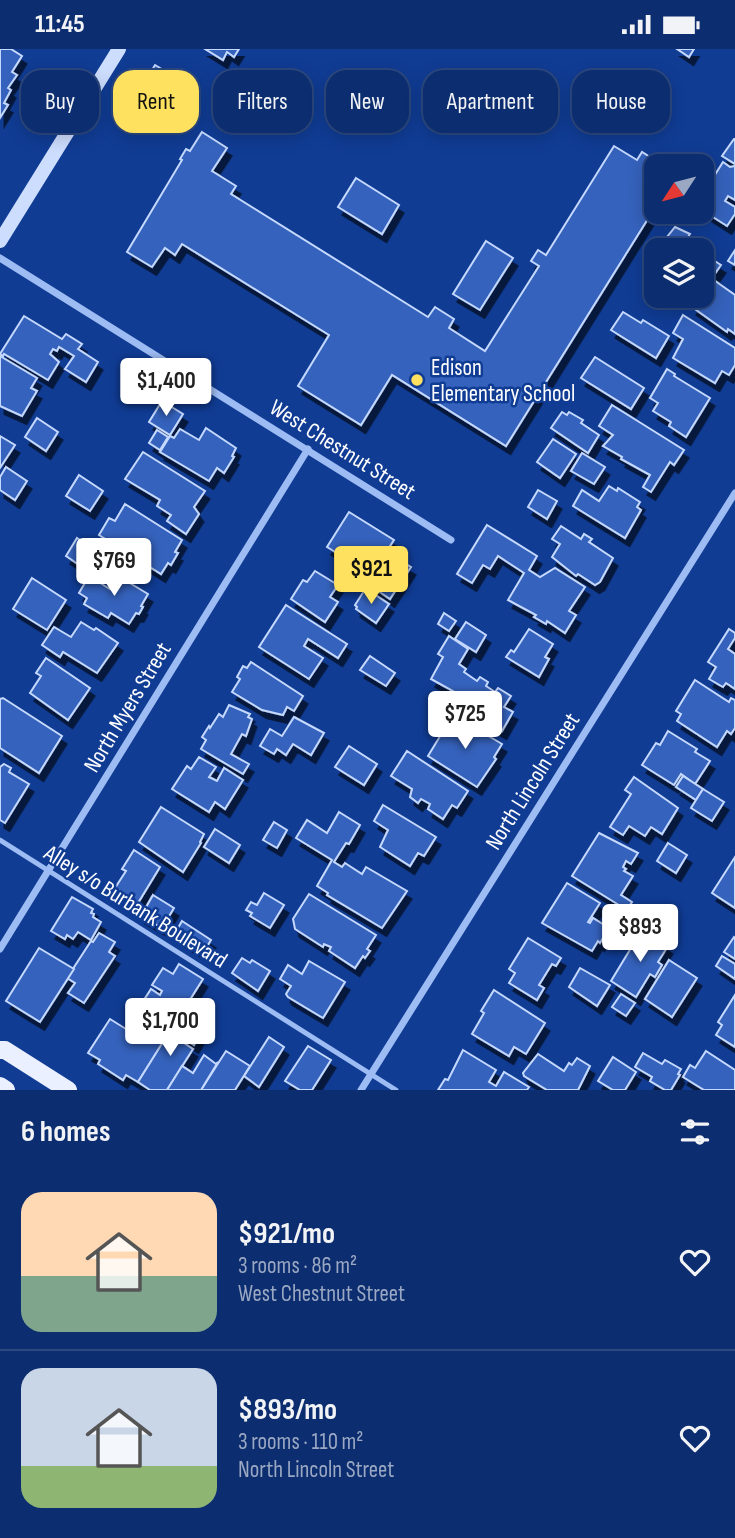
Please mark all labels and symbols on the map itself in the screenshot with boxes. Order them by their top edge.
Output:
north arrow [644,154,714,224]
place label: Edison Elementary School [431,354,575,408]
pin: $1,400 [109,359,223,418]
marker: Edison Elementary School [409,372,425,388]
street label: West Chestnut Street [264,394,421,506]
pin: $769 [73,539,155,598]
pin: $921 [330,547,412,606]
street label: North Myers Street [78,637,178,778]
pin: $725 [424,691,506,751]
street label: North Lincoln Street [480,708,586,855]
street label: Alley s/o Burbank Boulevard [38,839,232,975]
pin: $893 [599,905,681,964]
pin: $1,700 [113,999,227,1058]

